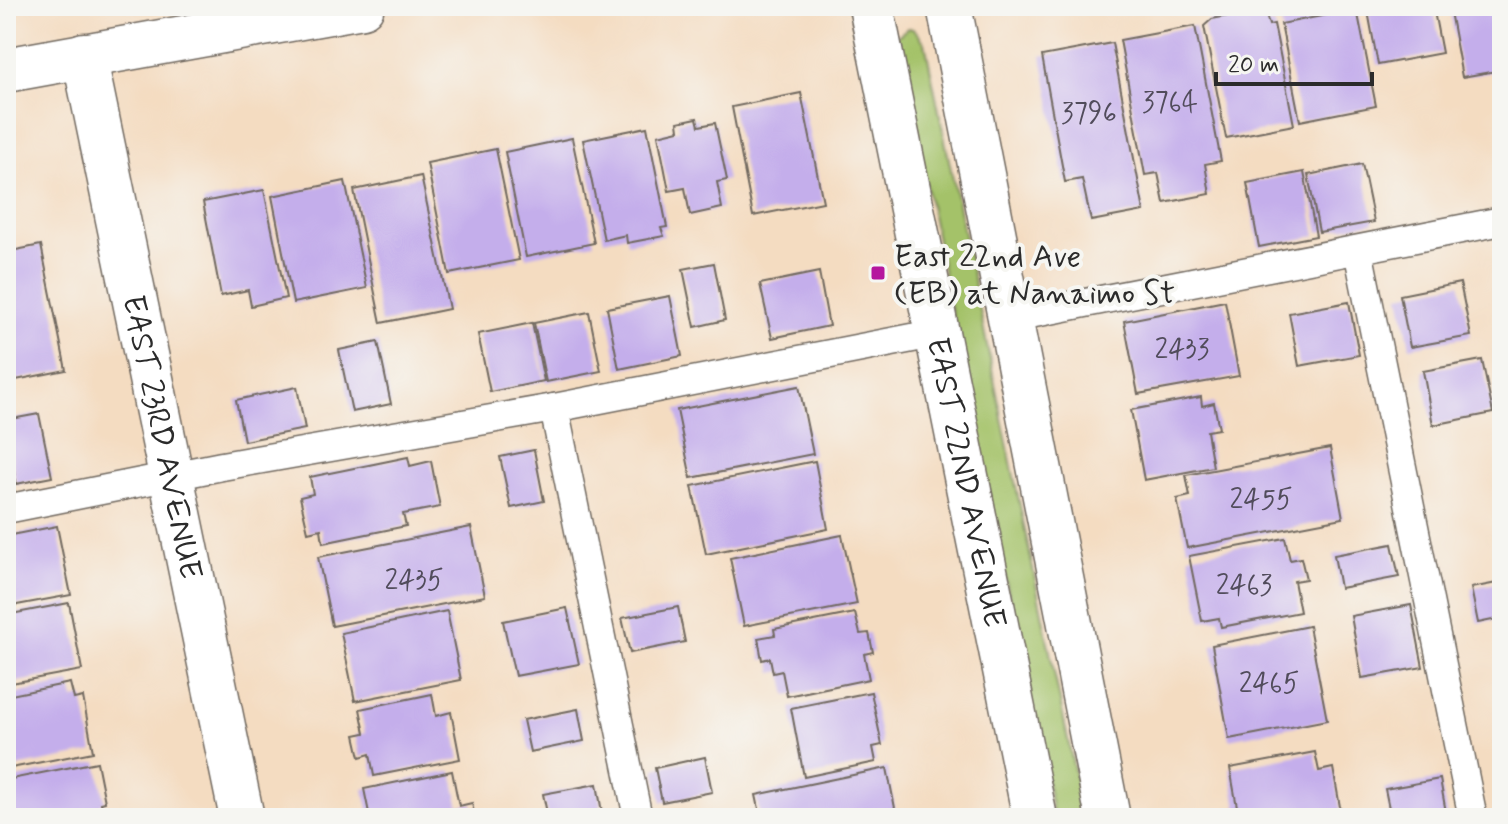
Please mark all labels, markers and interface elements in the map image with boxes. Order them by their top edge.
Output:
scale bar [1216,36,1372,86]
text: 20 m [1228,50,1279,81]
house number: 3764 [1142,85,1198,122]
house number: 3796 [1061,96,1117,133]
place label: East 22nd Ave (EB) at Nanaimo St [894,236,1175,315]
marker: East 22nd Ave (EB) at Nanaimo St [869,264,887,282]
street label: EAST 23RD AVENUE [111,291,211,583]
house number: 2433 [1155,332,1210,369]
street label: EAST 22ND AVENUE [915,334,1015,632]
house number: 2455 [1229,482,1293,519]
house number: 2435 [385,563,443,600]
house number: 2463 [1216,568,1273,605]
house number: 2465 [1239,666,1299,703]

